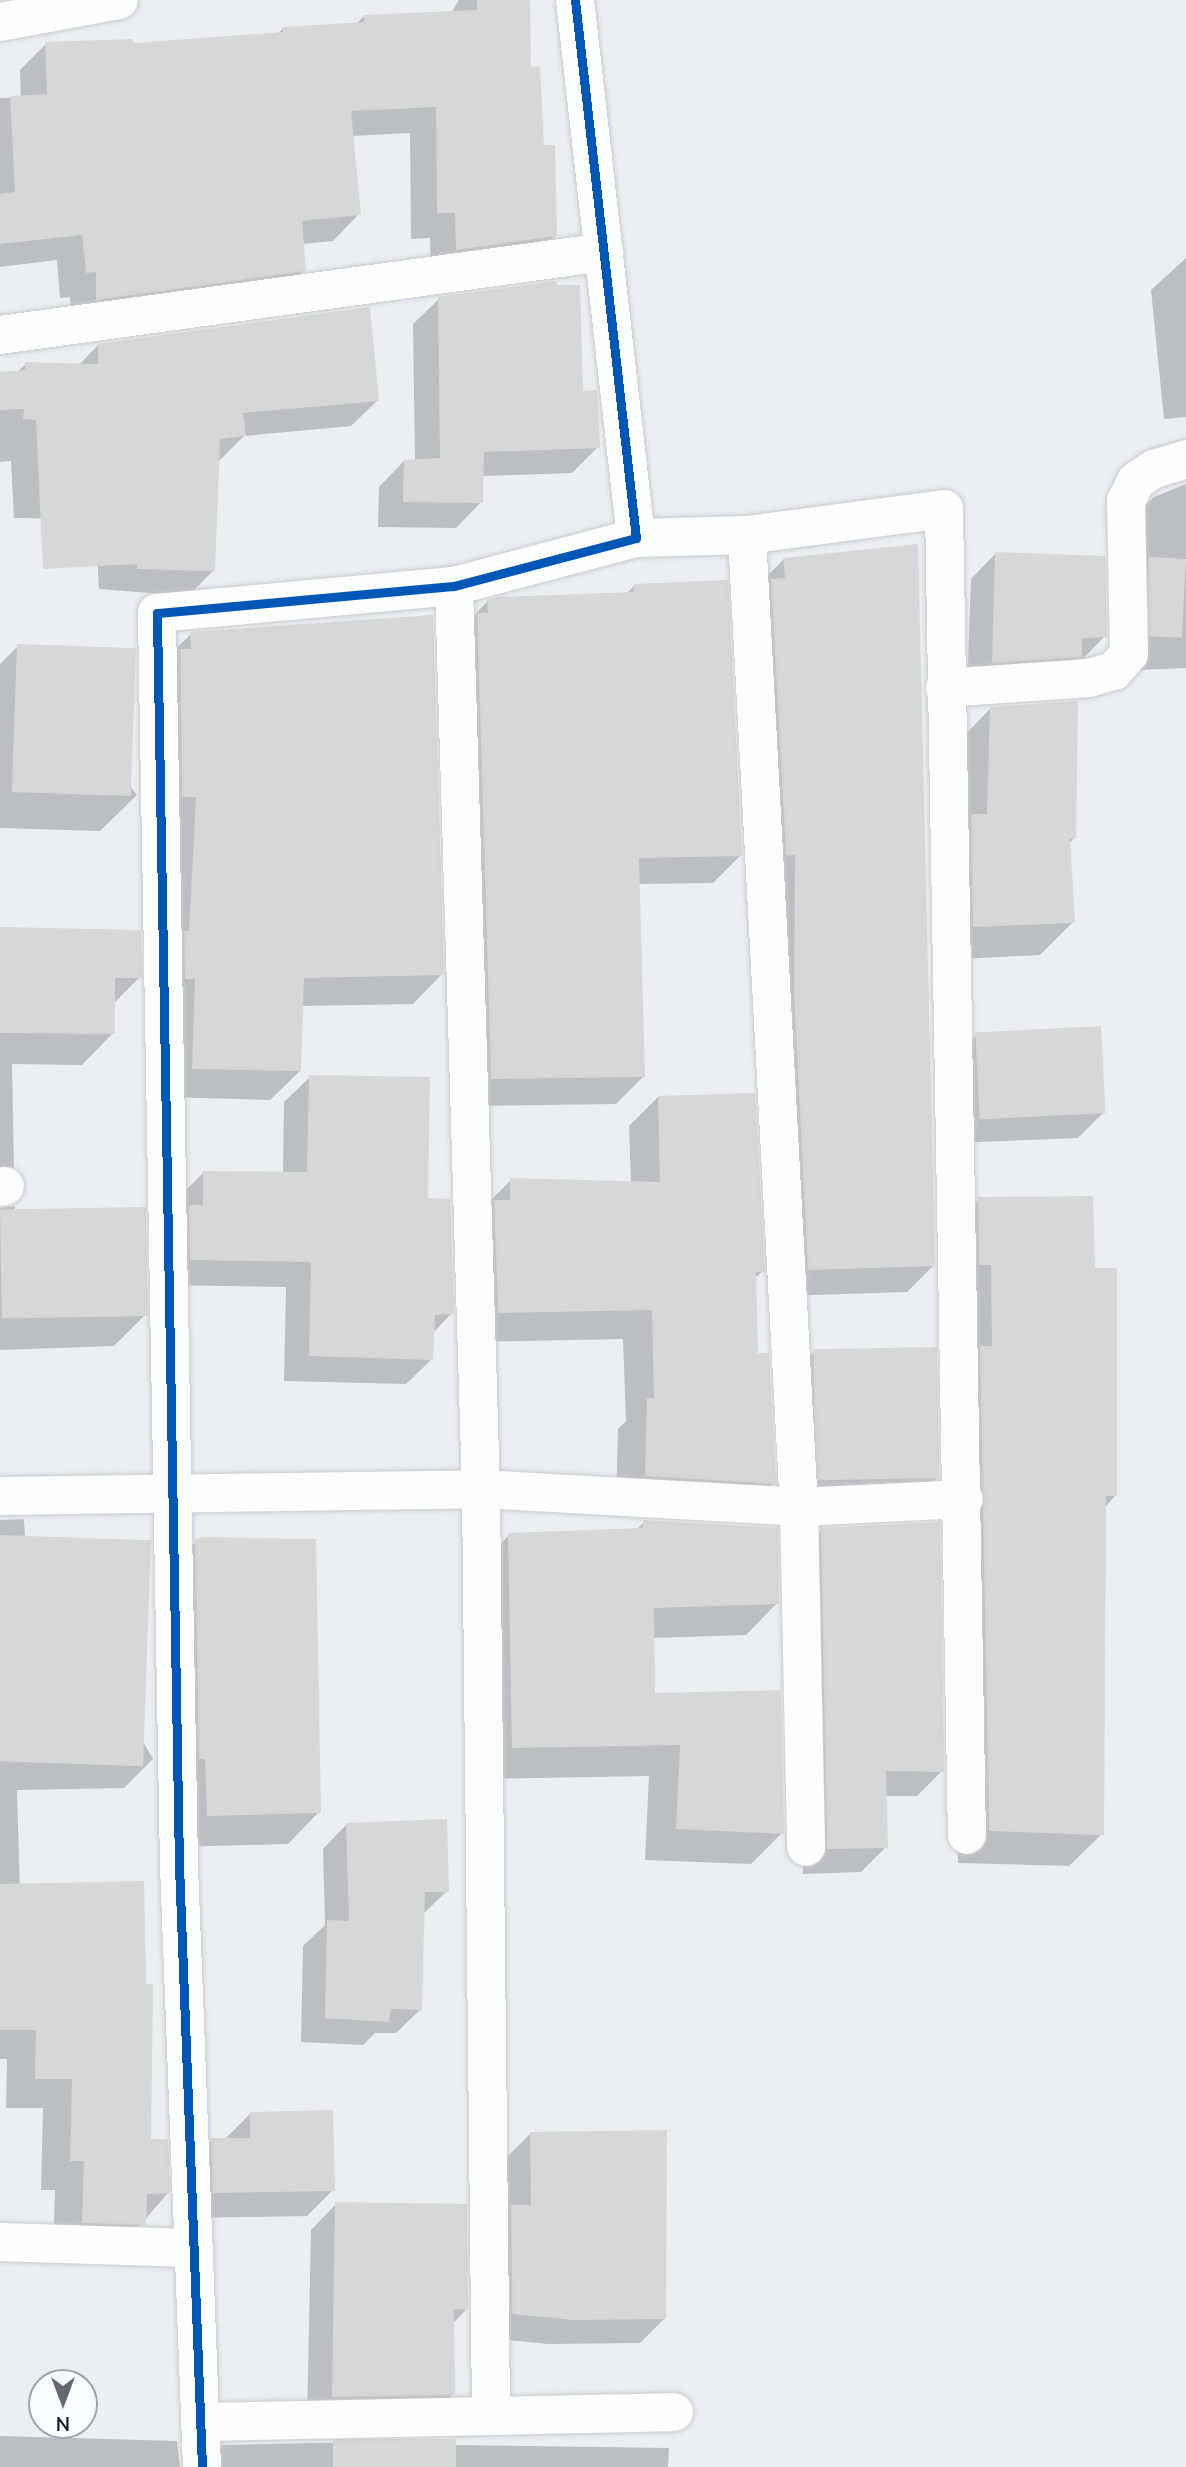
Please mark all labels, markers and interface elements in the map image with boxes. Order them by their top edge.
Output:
north arrow [28,2369,98,2439]
text: N [56,2410,70,2436]

